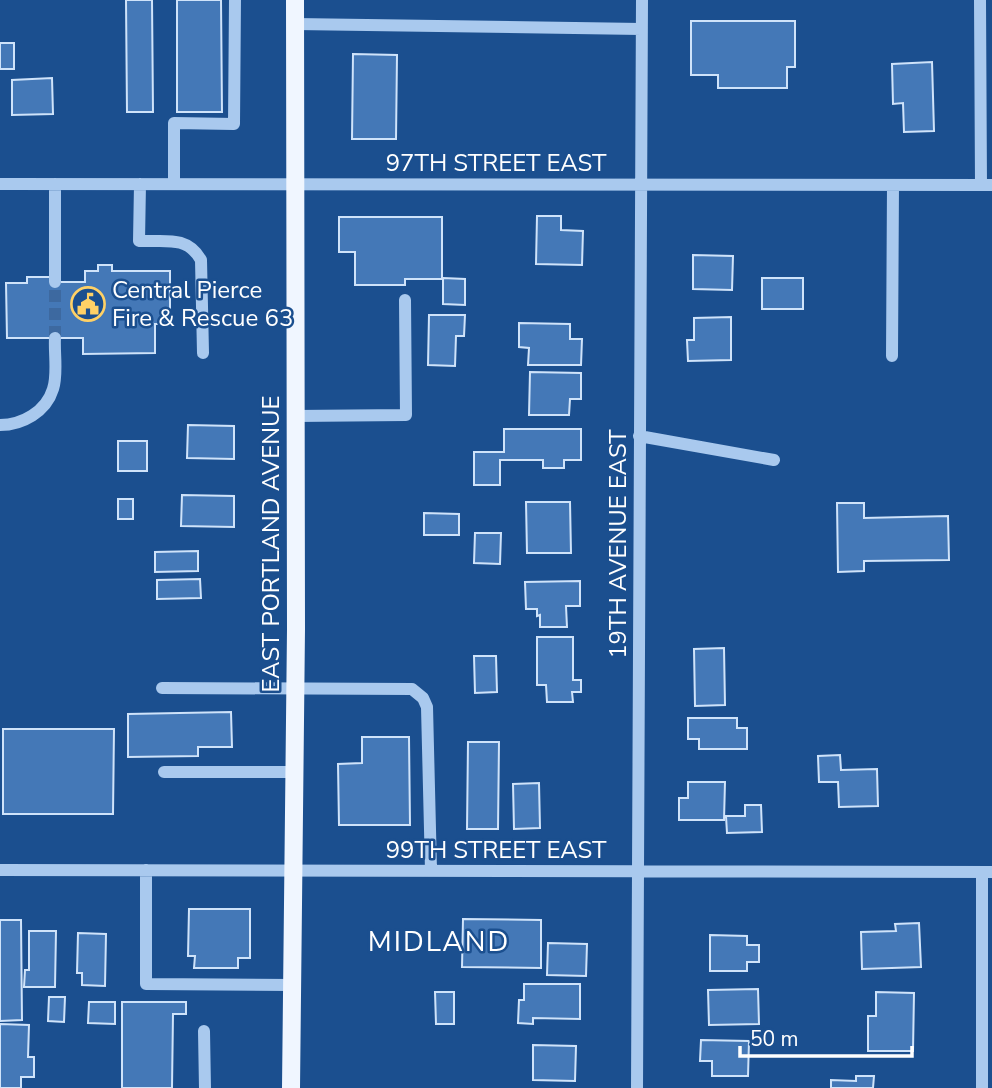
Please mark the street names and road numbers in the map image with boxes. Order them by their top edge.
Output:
street label: 97TH STREET EAST [386,147,607,179]
street label: EAST PORTLAND AVENUE [255,395,287,693]
street label: 19TH AVENUE EAST [602,429,634,659]
street label: 99TH STREET EAST [386,834,607,866]

